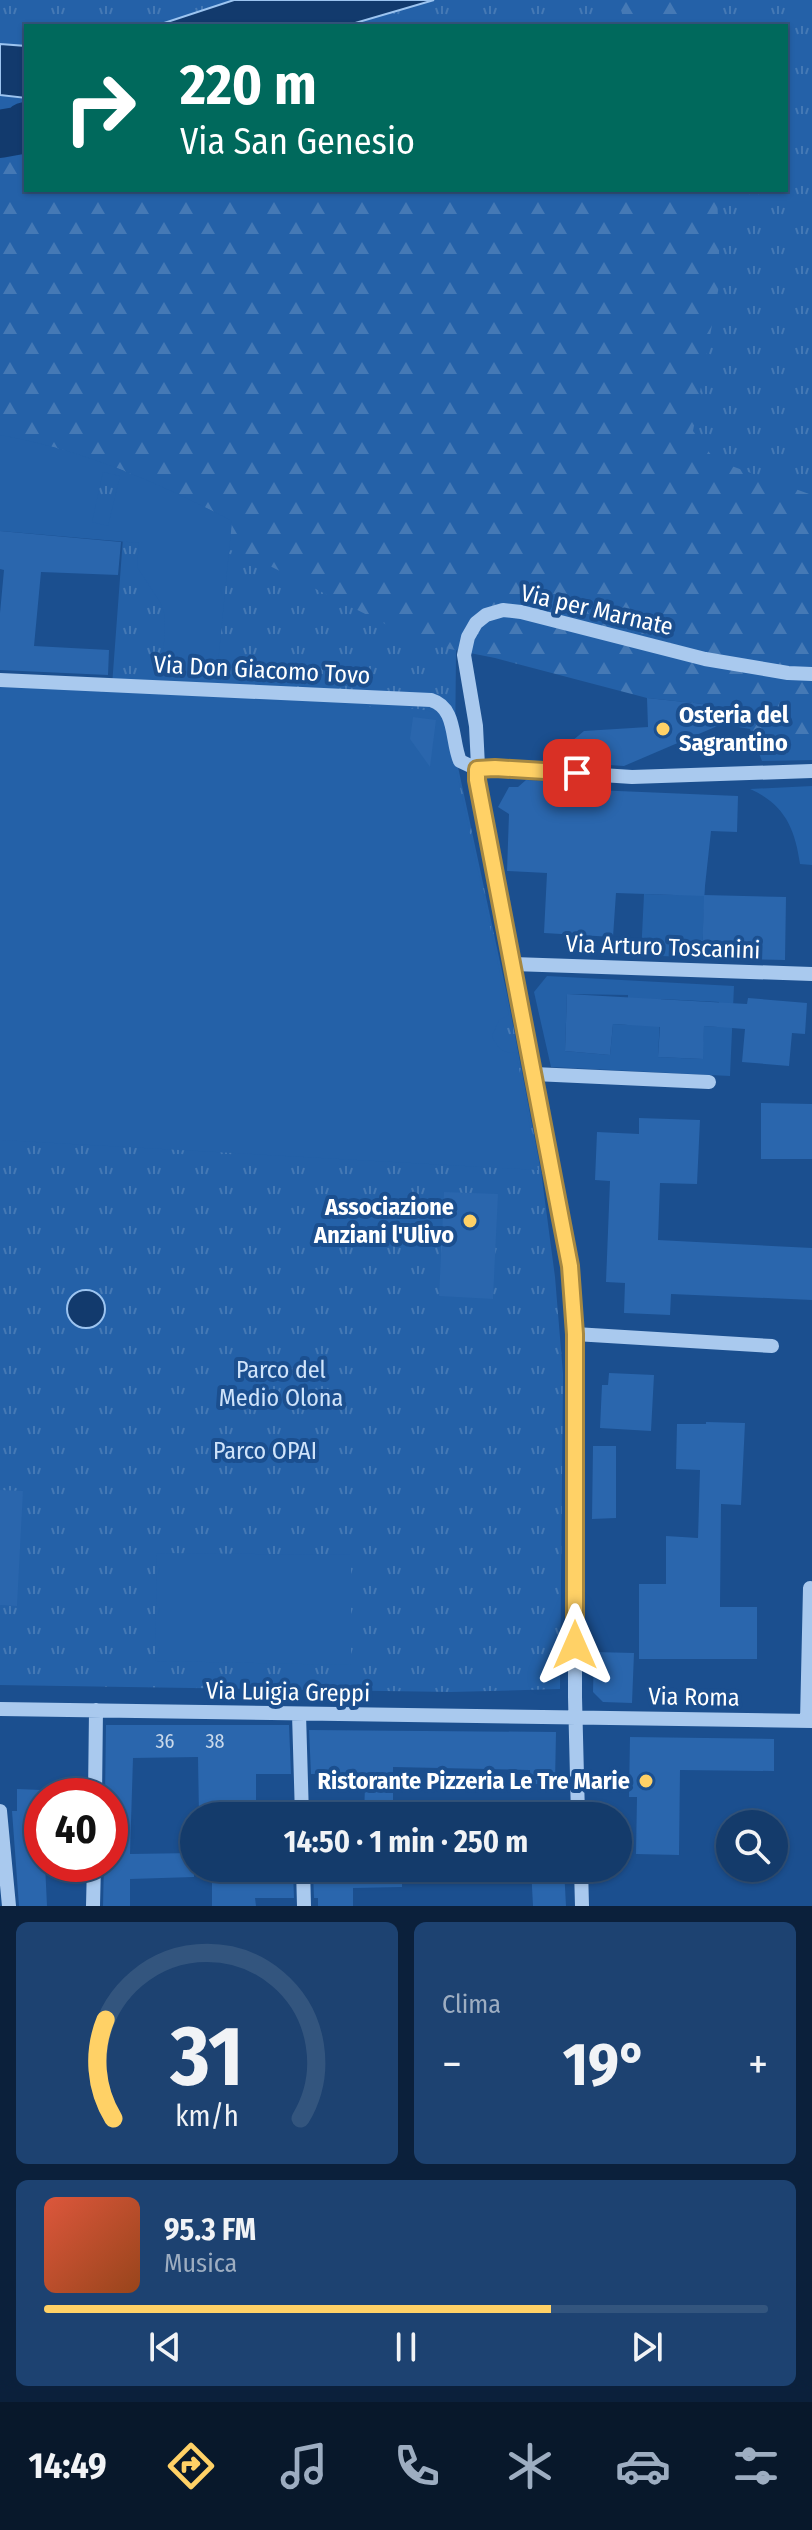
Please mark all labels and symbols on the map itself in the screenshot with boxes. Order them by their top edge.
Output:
street label: Via per Marnate [518,579,676,641]
street label: Via Don Giacomo Tovo [153,650,371,690]
place label: Osteria del Sagrantino [679,701,789,757]
marker: Osteria del Sagrantino [654,720,672,738]
pin [543,739,611,807]
street label: Via Arturo Toscanini [565,930,761,964]
place label: Associazione Anziani l'Ulivo [313,1193,454,1249]
marker: Associazione Anziani l'Ulivo [461,1212,479,1230]
park label: Parco del Medio Olona [219,1356,343,1412]
park label: Parco OPAI [213,1437,317,1465]
position arrow [533,1603,617,1687]
street label: Via Luigia Greppi [206,1677,370,1707]
street label: Via Roma [648,1682,740,1712]
house number: 36 [156,1729,175,1753]
house number: 38 [205,1729,225,1753]
place label: Ristorante Pizzeria Le Tre Marie [317,1767,630,1795]
marker: Ristorante Pizzeria Le Tre Marie [637,1772,655,1790]
speed limit sign: 40 [24,1778,128,1882]

